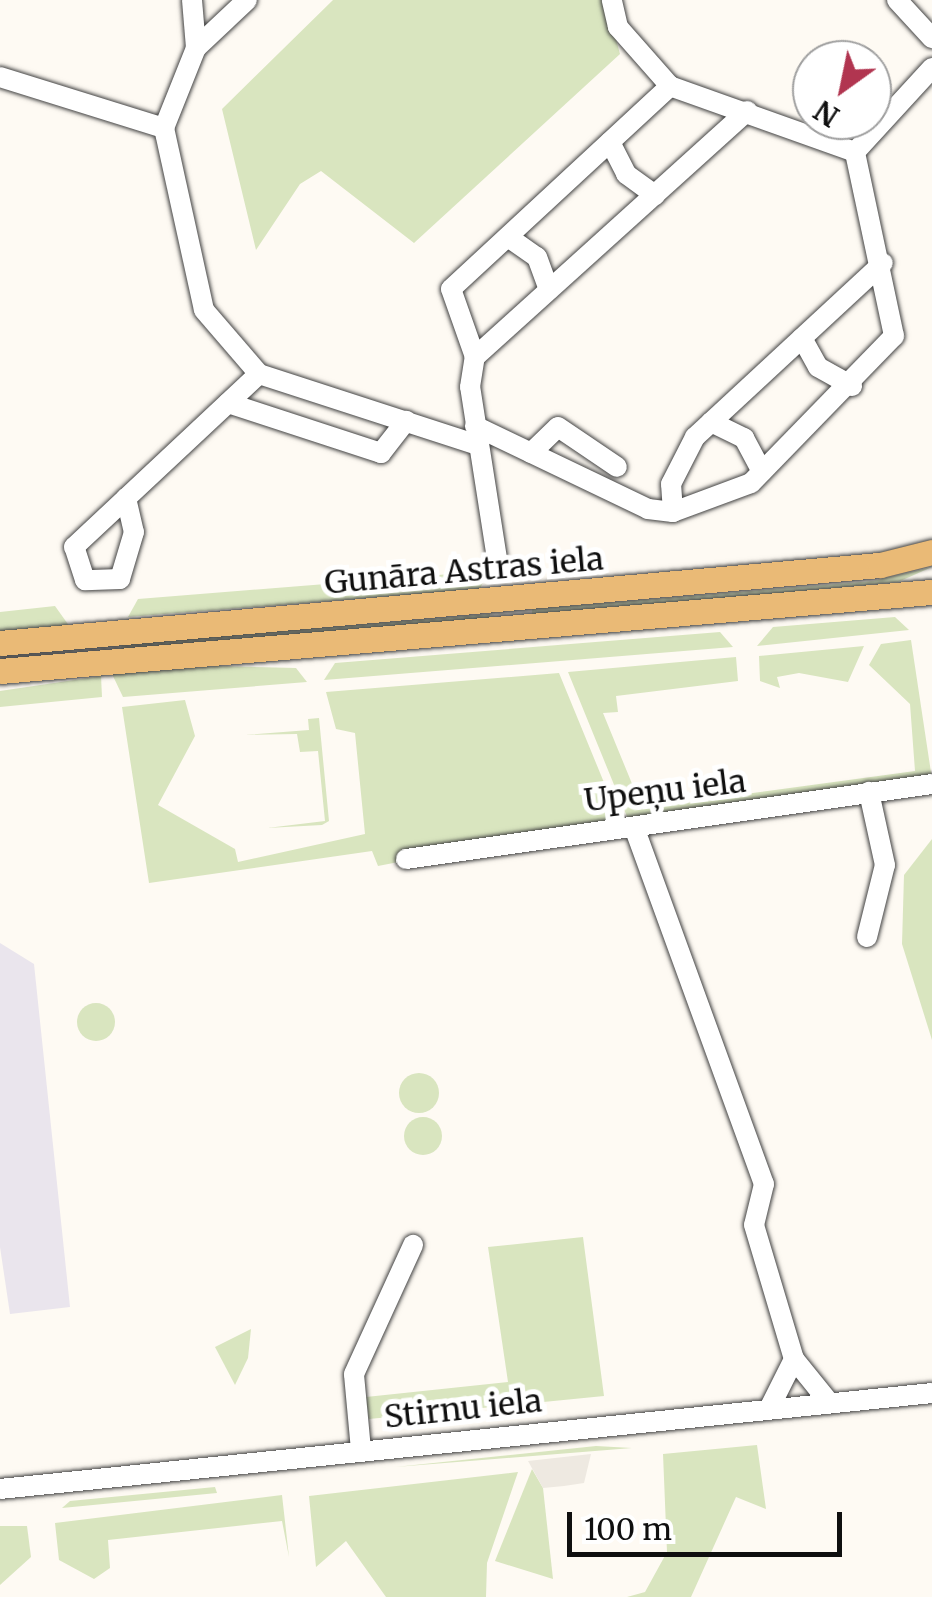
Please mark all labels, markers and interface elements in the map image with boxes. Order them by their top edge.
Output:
north arrow [792,40,892,140]
text: N [808,92,846,135]
street label: Gunāra Astras iela [323,540,605,602]
street label: Upeņu iela [582,762,748,820]
street label: Stirnu iela [382,1382,544,1436]
scale bar [572,1492,847,1554]
text: 100 m [584,1510,672,1548]

